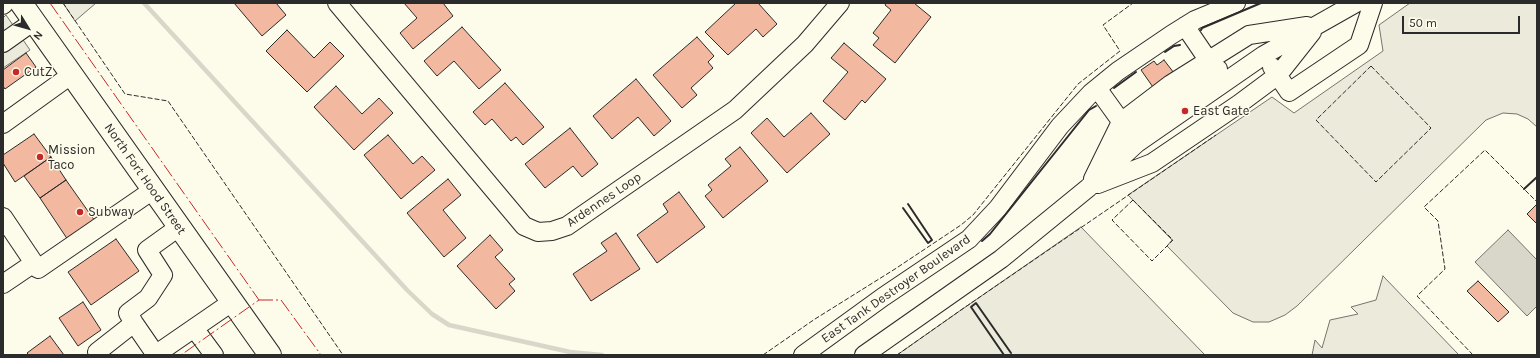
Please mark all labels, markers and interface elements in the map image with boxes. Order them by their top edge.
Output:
north arrow [8,8,48,48]
scale bar [1404,8,1522,34]
text: 50 m [1409,16,1437,30]
text: N [30,28,46,43]
place label: CutZ [24,64,52,80]
marker: CutZ [11,67,21,77]
place label: East Gate [1193,103,1249,119]
marker: East Gate [1180,106,1190,116]
street label: North Fort Hood Street [101,120,189,238]
place label: Mission Taco [48,142,95,173]
marker: Mission Taco [35,152,45,162]
street label: Ardennes Loop [564,169,644,231]
place label: Subway [88,204,134,220]
marker: Subway [75,207,85,217]
street label: East Tank Destroyer Boulevard [818,231,974,347]

